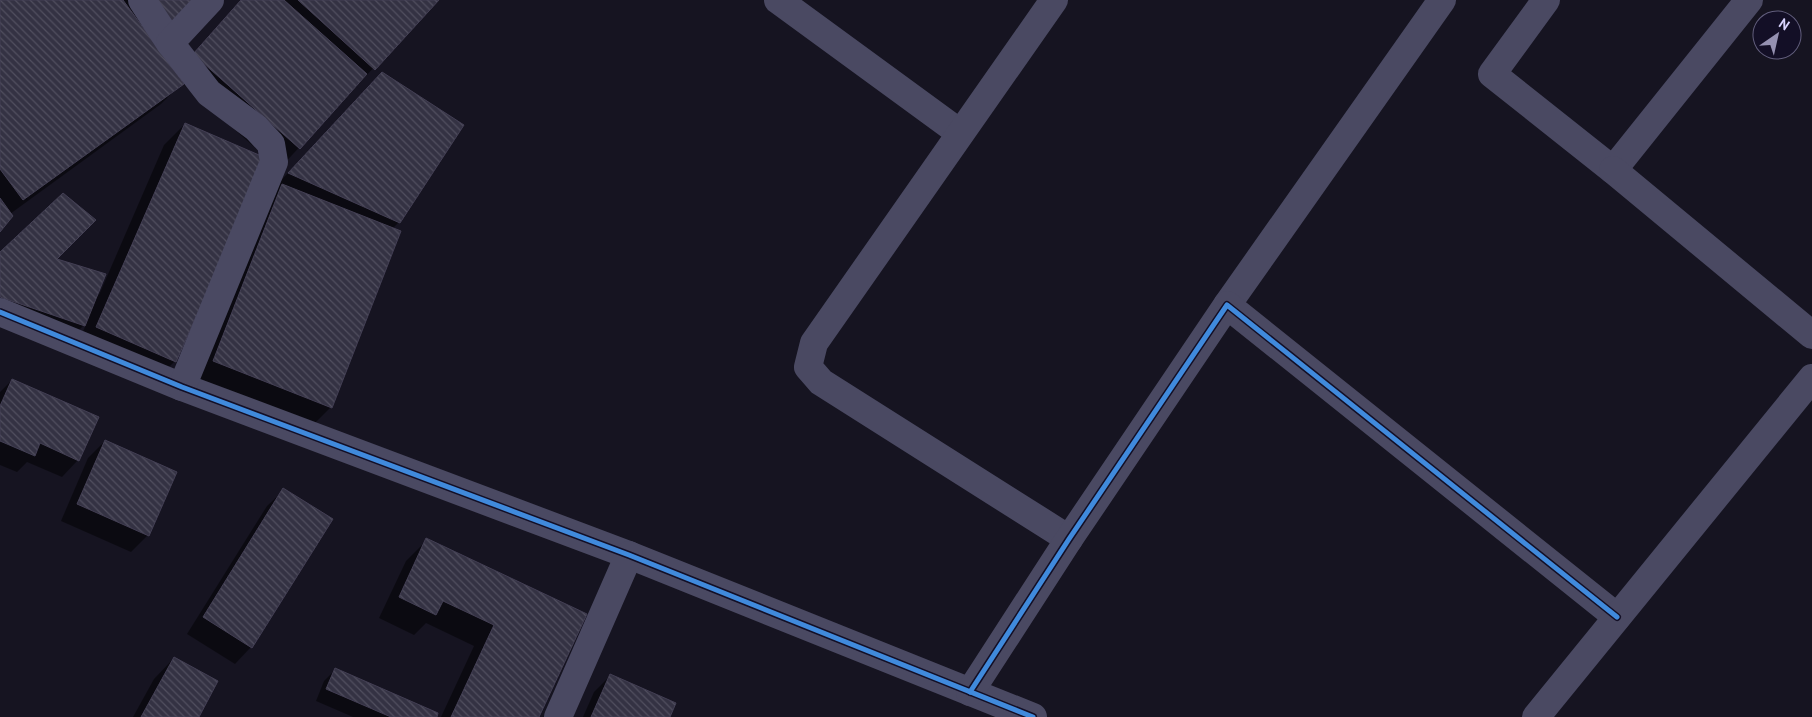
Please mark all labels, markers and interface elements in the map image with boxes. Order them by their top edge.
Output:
north arrow [1752,10,1802,60]
text: N [1775,14,1793,34]

